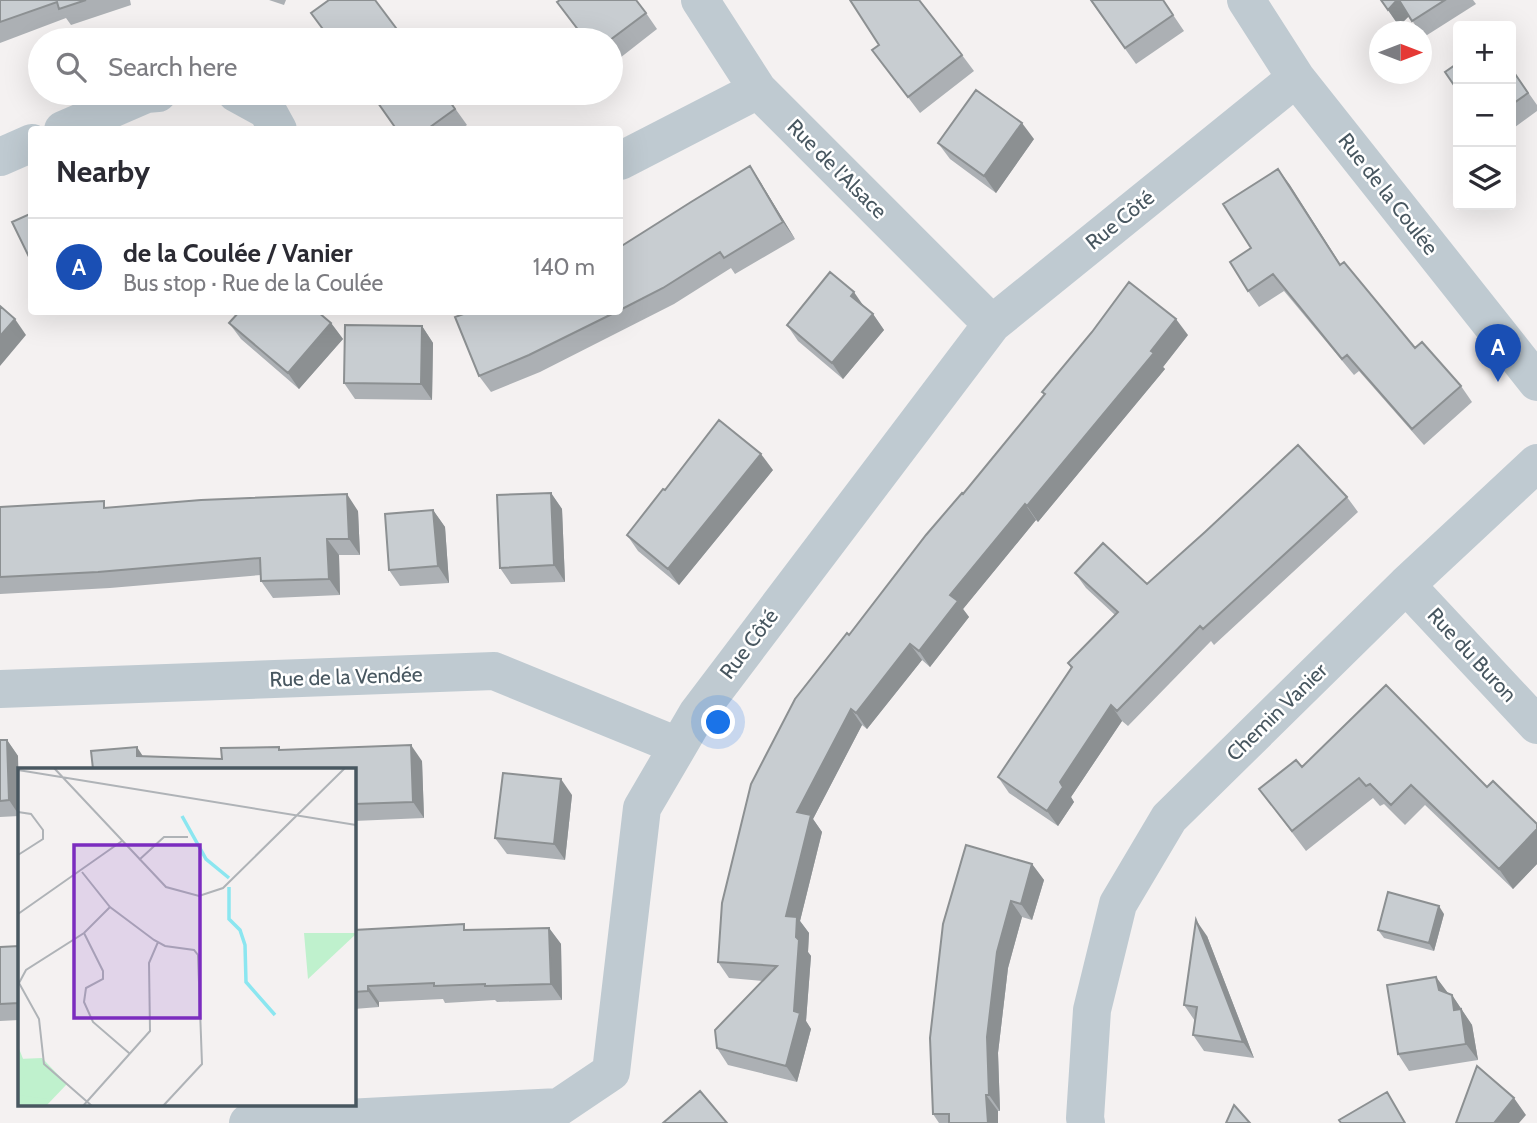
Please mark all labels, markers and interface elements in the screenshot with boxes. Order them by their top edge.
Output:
north arrow [1369,21,1432,84]
map controls [1453,21,1516,210]
button: + [1453,21,1516,84]
search box [28,28,623,105]
icon: search [52,48,90,86]
text: Search here [108,51,237,83]
button: − [1453,84,1516,147]
street label: Rue de l'Alsace [782,114,892,224]
street label: Rue de la Coulée [1333,128,1444,260]
button: layers [1453,147,1516,210]
text: Nearby [56,153,150,190]
street label: Rue Côté [1080,184,1159,255]
text: de la Coulée / Vanier [123,237,353,269]
text: A [72,253,86,281]
text: 140 m [533,253,595,281]
text: Bus stop · Rue de la Coulée [123,269,383,297]
pin: A [1475,324,1521,382]
street label: Rue du Buron [1423,602,1522,707]
street label: Rue Côté [714,604,783,683]
street label: Chemin Vanier [1221,657,1332,766]
street label: Rue de la Vendée [269,661,423,692]
your location [701,705,735,739]
inset map [18,768,355,1106]

